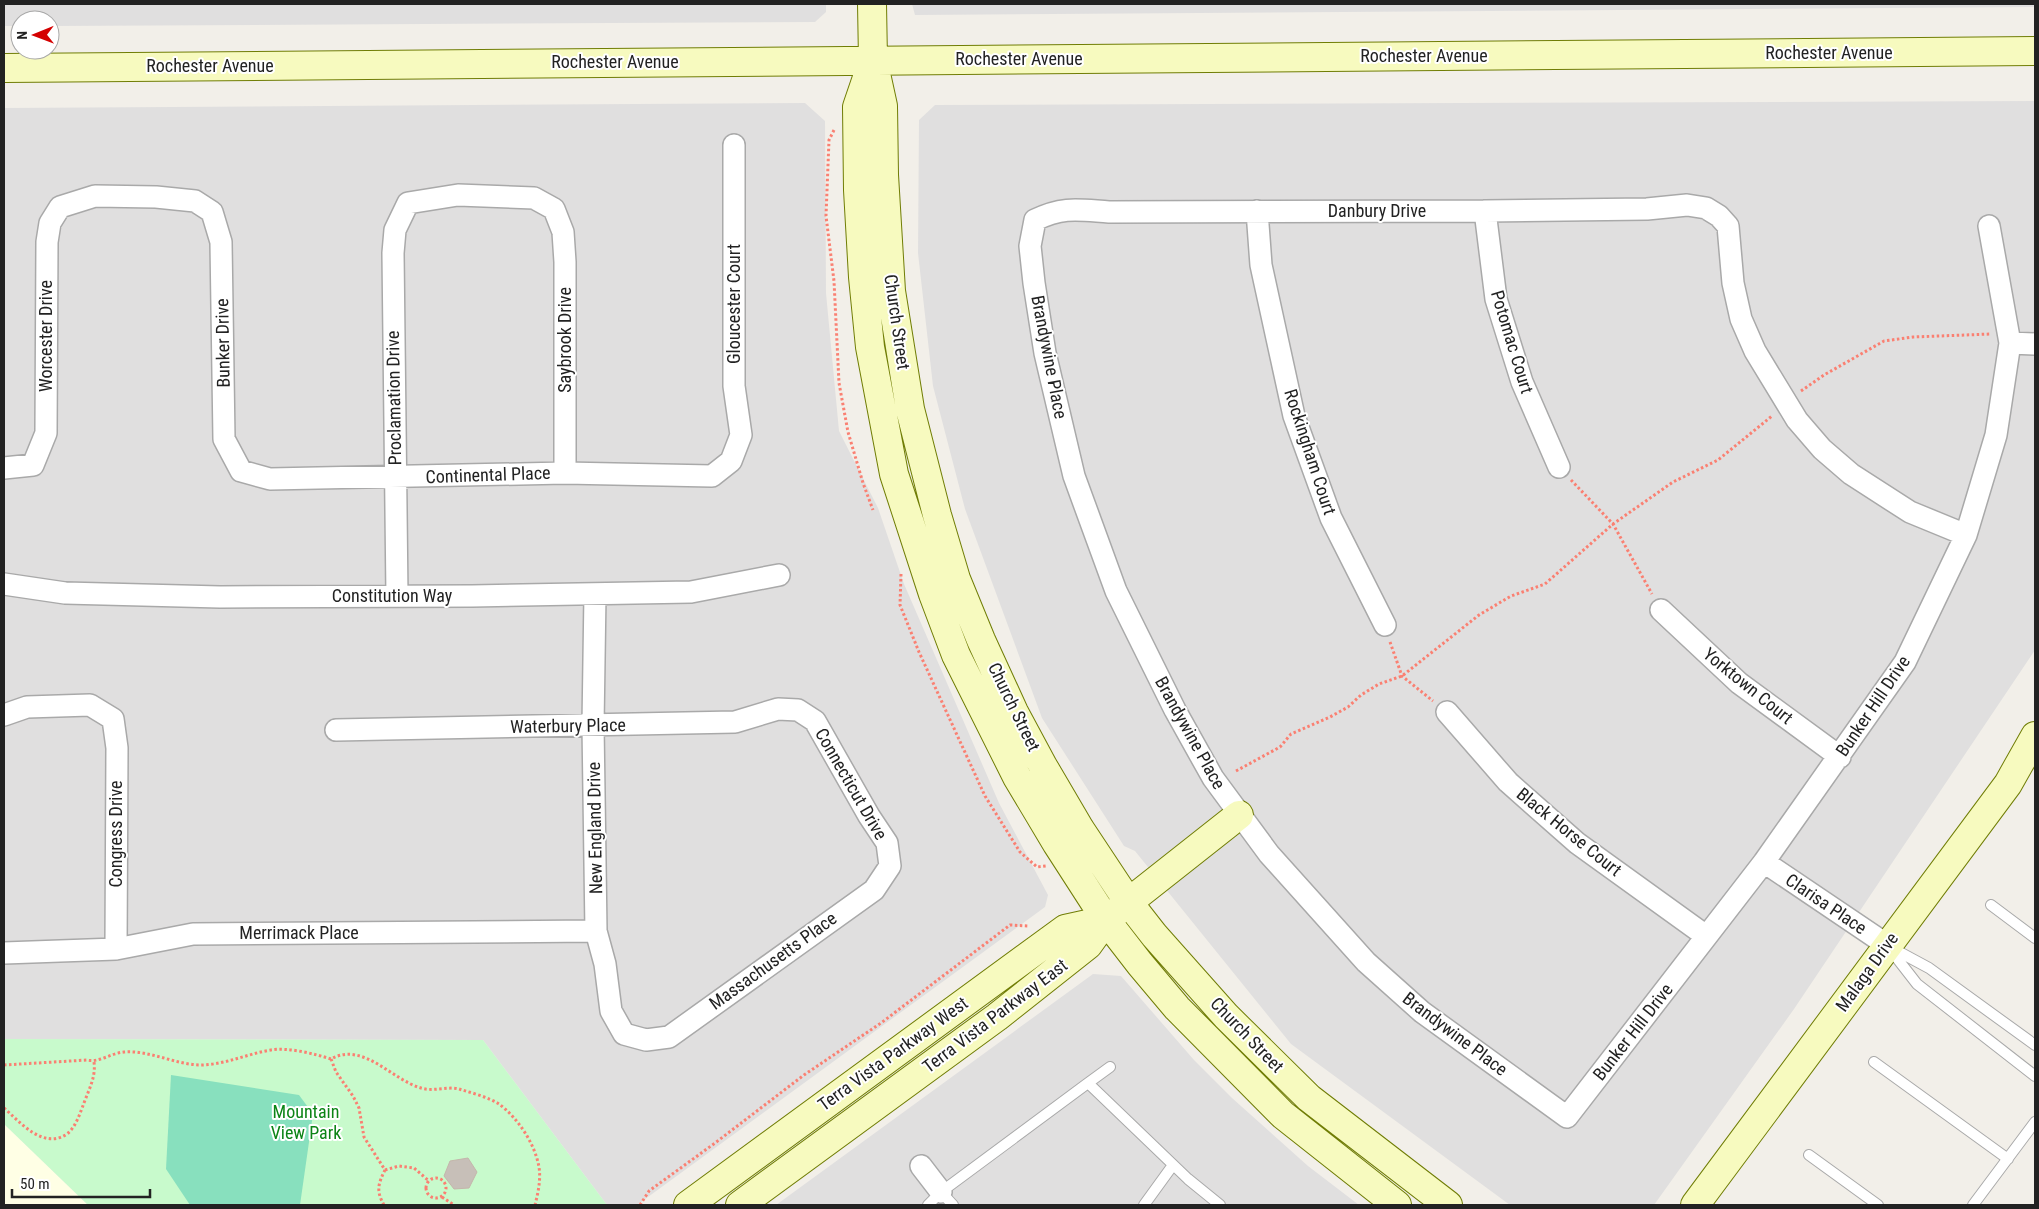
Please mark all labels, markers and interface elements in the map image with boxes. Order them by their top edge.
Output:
north arrow [10,10,60,60]
text: N [14,31,30,40]
street label: Rochester Avenue [1765,42,1893,63]
street label: Rochester Avenue [1360,45,1488,66]
street label: Rochester Avenue [955,48,1083,69]
street label: Rochester Avenue [551,51,679,72]
street label: Rochester Avenue [146,55,274,76]
street label: Danbury Drive [1328,200,1426,221]
street label: Gloucester Court [723,244,744,364]
street label: Church Street [880,273,915,371]
street label: Worcester Drive [35,280,56,392]
street label: Saybrook Drive [554,287,575,393]
street label: Potomac Court [1487,288,1538,396]
street label: Brandywine Place [1027,293,1072,420]
street label: Bunker Drive [211,298,234,388]
street label: Proclamation Drive [382,330,405,466]
street label: Rockingham Court [1280,386,1341,517]
street label: Continental Place [425,462,551,487]
street label: Constitution Way [332,585,453,606]
street label: Yorktown Court [1699,643,1797,728]
street label: Bunker Hill Drive [1831,651,1914,760]
street label: Church Street [984,659,1045,755]
street label: Brandywine Place [1151,673,1230,793]
street label: Waterbury Place [510,714,626,737]
street label: Connecticut Drive [811,724,892,843]
street label: New England Drive [583,762,606,894]
street label: Congress Drive [105,780,126,888]
street label: Black Horse Court [1513,783,1626,880]
street label: Clarisa Place [1782,869,1871,938]
street label: Massachusetts Place [705,907,840,1014]
street label: Merrimack Place [239,922,359,943]
street label: Malaga Drive [1831,928,1902,1015]
street label: Terra Vista Parkway East [918,954,1071,1077]
street label: Bunker Hill Drive [1588,979,1677,1084]
street label: Brandywine Place [1399,988,1512,1080]
street label: Terra Vista Parkway West [814,992,972,1115]
street label: Church Street [1206,993,1288,1077]
park label: Mountain View Park [271,1101,341,1143]
scale bar [12,1166,150,1198]
text: 50 m [20,1175,50,1193]

